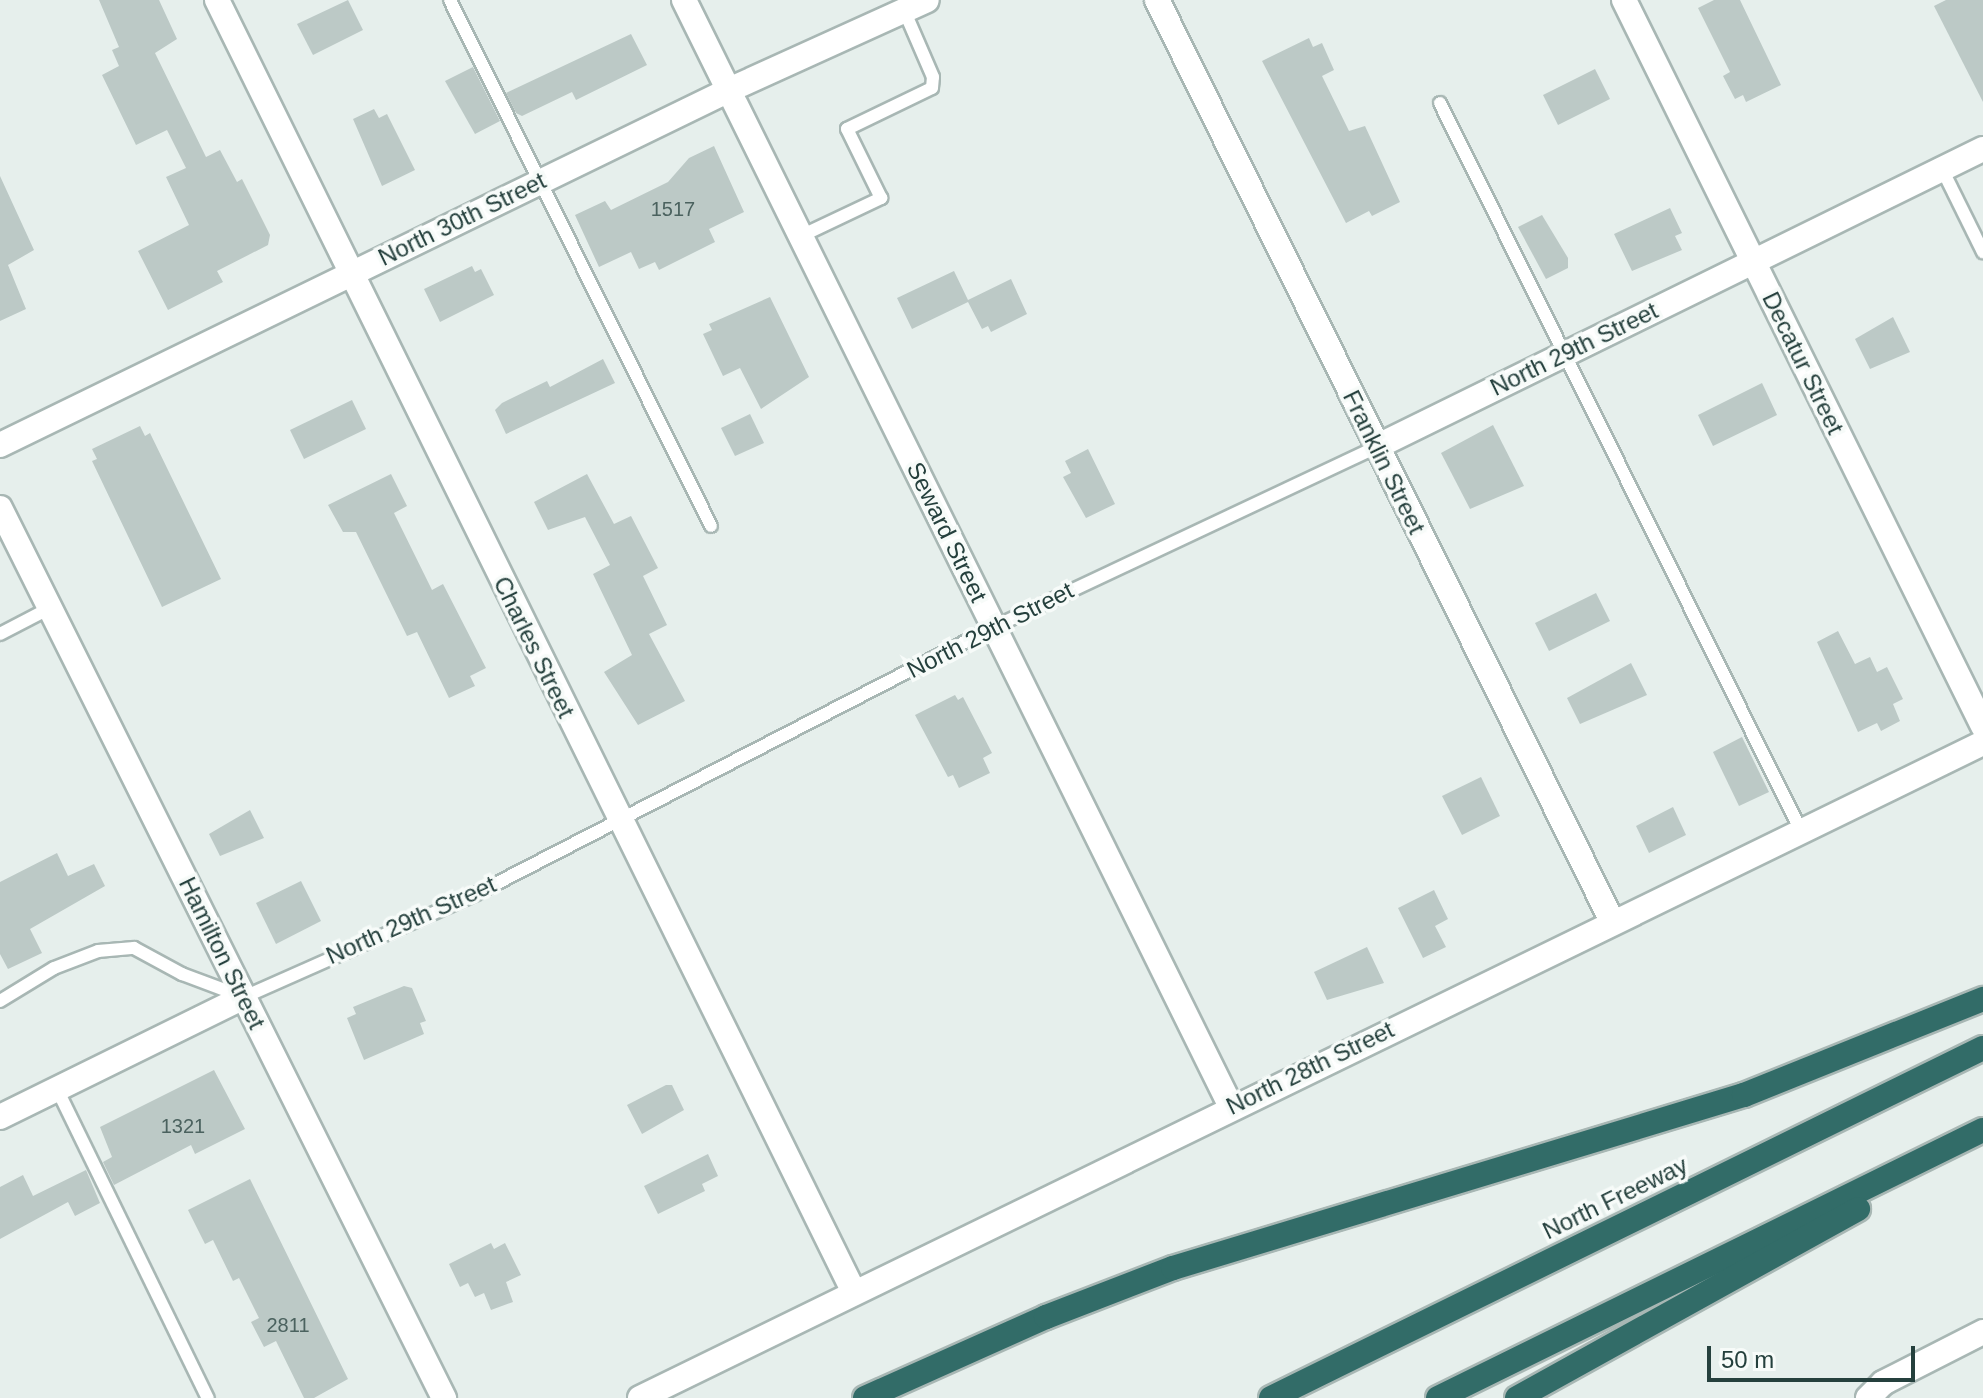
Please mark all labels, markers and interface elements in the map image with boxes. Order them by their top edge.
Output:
street label: North 30th Street [374,166,550,272]
house number: 1517 [651,197,695,221]
street label: Decatur Street [1756,287,1850,439]
street label: North 29th Street [1486,296,1662,402]
street label: Franklin Street [1337,386,1431,538]
street label: Seward Street [901,457,993,607]
street label: Charles Street [487,572,581,722]
street label: North 29th Street [902,576,1078,684]
street label: North 29th Street [322,870,500,970]
street label: Hamilton Street [173,872,271,1034]
street label: North 28th Street [1222,1015,1398,1121]
house number: 1321 [161,1114,205,1138]
street label: North Freeway [1538,1151,1692,1245]
house number: 2811 [266,1313,310,1337]
scale bar [1711,1330,1919,1380]
text: 50 m [1721,1346,1774,1373]

